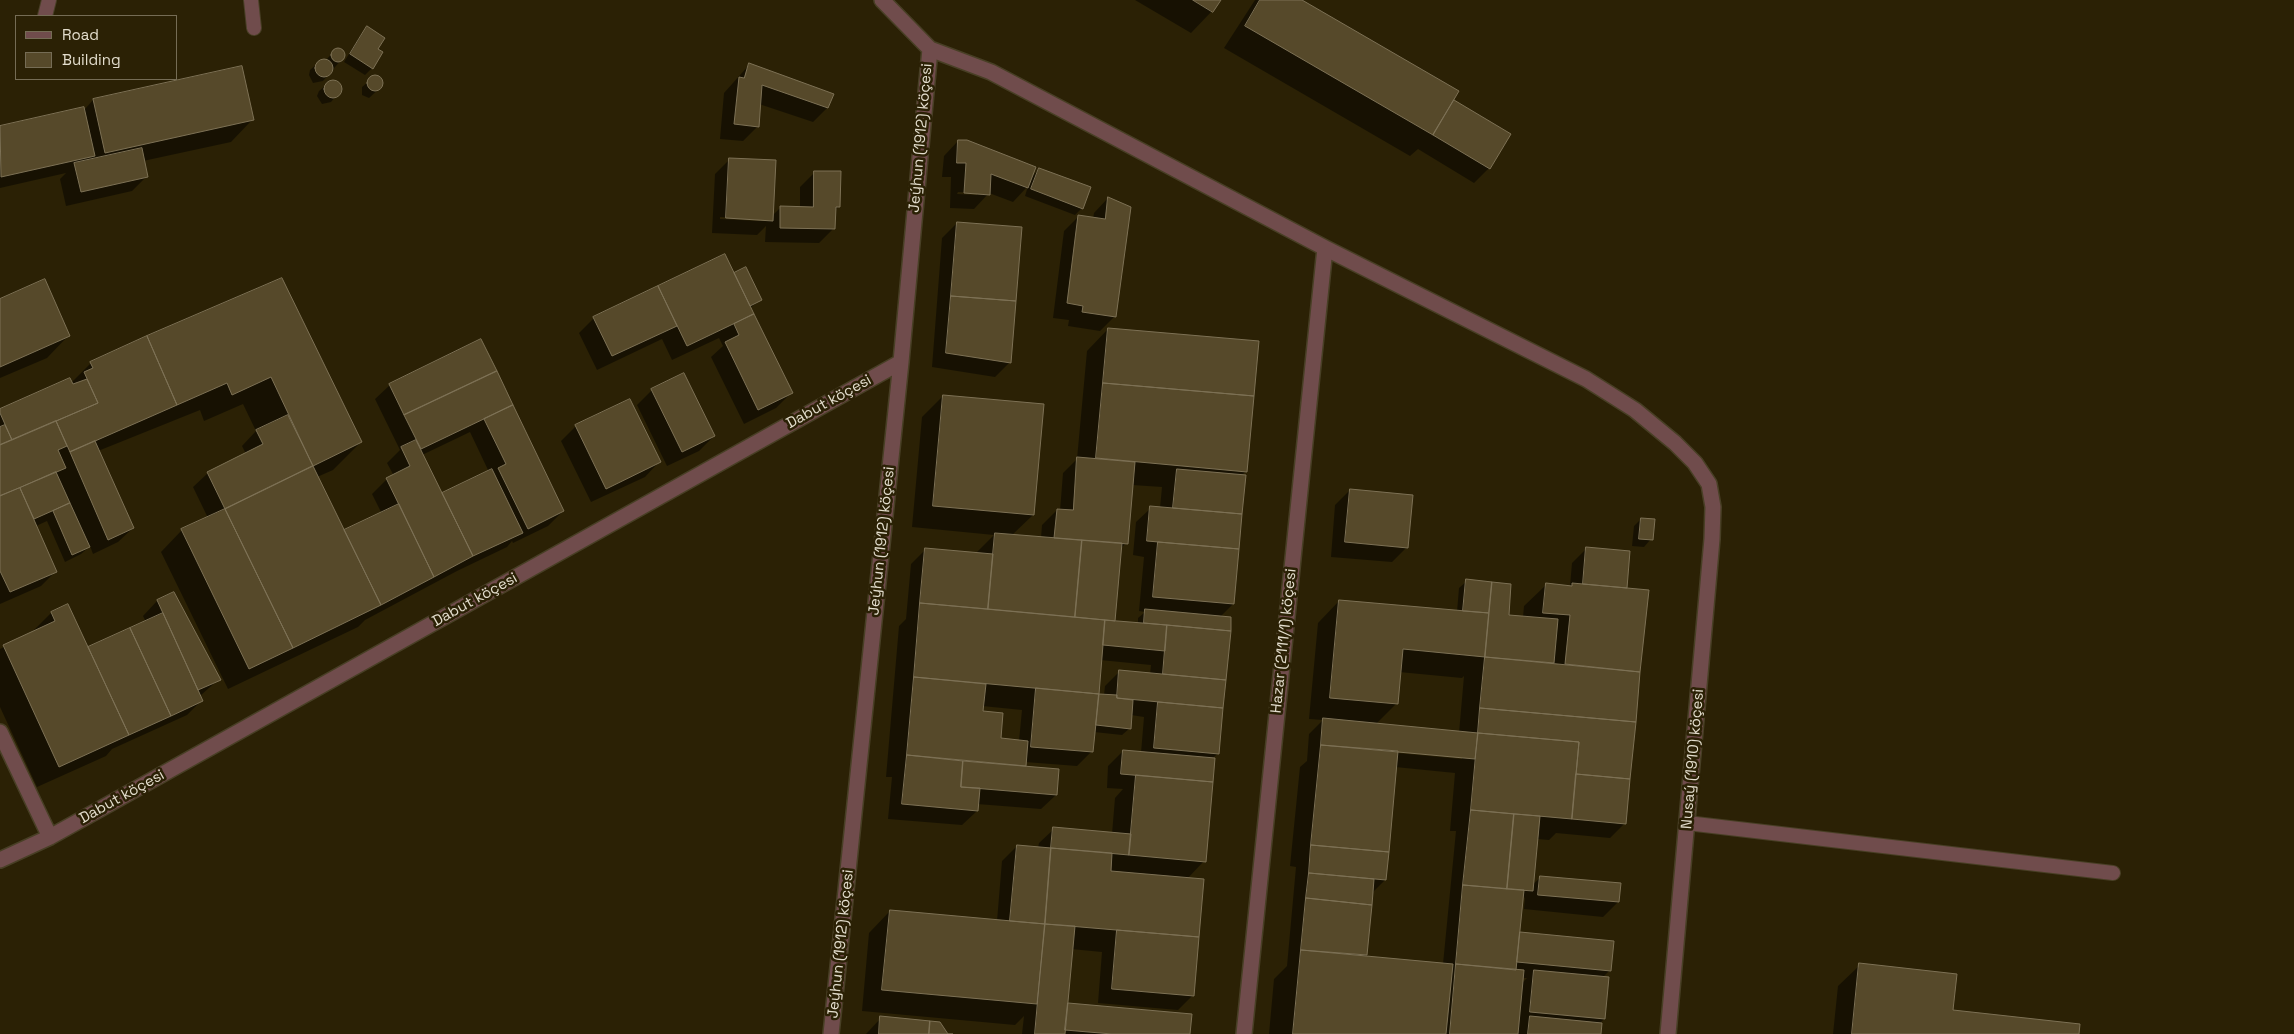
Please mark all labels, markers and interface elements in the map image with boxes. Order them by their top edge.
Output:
legend [15,15,178,80]
text: Road [62,25,99,44]
text: Building [62,50,121,69]
street label: Jeýhun (1912) köçesi [906,63,936,213]
street label: Dabut köçesi [783,371,875,433]
street label: Jeýhun (1912) köçesi [865,466,899,616]
street label: Hazar (2111/1) köçesi [1267,568,1301,714]
street label: Dabut köçesi [429,569,521,631]
street label: Nusaý (1910) köçesi [1678,688,1708,830]
street label: Dabut köçesi [76,766,168,828]
street label: Jeýhun (1912) köçesi [824,869,858,1019]

